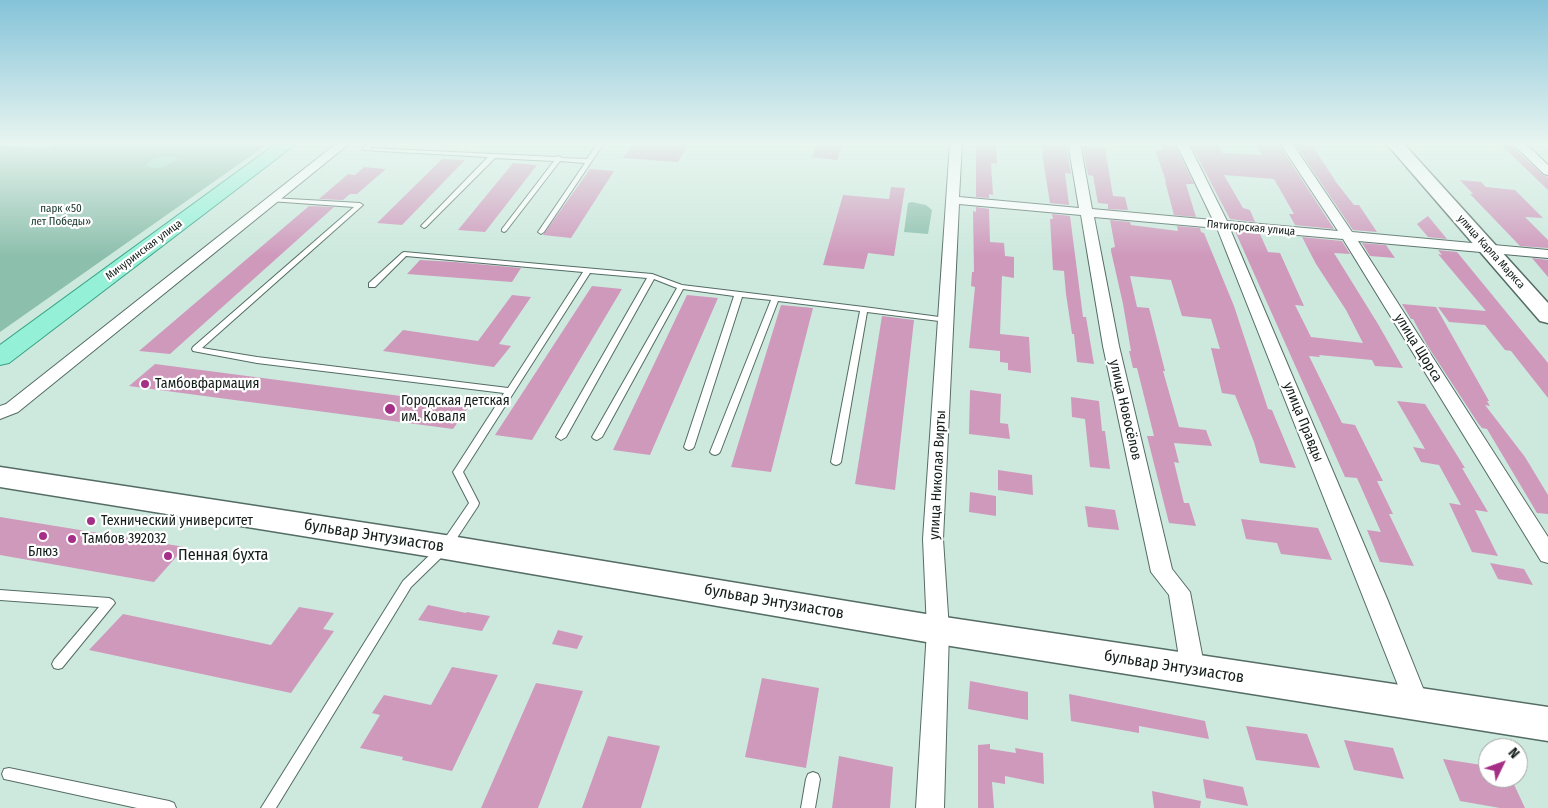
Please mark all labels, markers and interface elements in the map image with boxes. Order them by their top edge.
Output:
park label: парк «50 лет Победы» [31,202,91,228]
street label: улица Карла Маркса [1454,212,1528,292]
street label: Мичуринская улица [103,217,185,283]
street label: Пятигорская улица [1206,218,1296,238]
street label: улица Щорса [1390,311,1446,385]
street label: улица Новосёлов [1105,358,1145,462]
place label: Тамбовфармация [155,376,259,392]
marker: Тамбовфармация [139,378,151,390]
street label: улица Правды [1279,380,1327,464]
place label: Городская детская им. Коваля [401,393,510,426]
marker: Городская детская им. Коваля [383,402,397,416]
street label: улица Николая Вирты [926,410,950,540]
place label: Технический университет [101,513,253,529]
marker: Технический университет [85,515,97,527]
street label: бульвар Энтузиастов [303,515,445,557]
marker: Блюз [37,530,49,542]
place label: Тамбов 392032 [82,531,167,547]
marker: Тамбов 392032 [66,533,78,545]
place label: Блюз [28,544,58,560]
place label: Пенная бухта [178,546,268,566]
marker: Пенная бухта [162,550,174,562]
street label: бульвар Энтузиастов [703,580,845,624]
street label: бульвар Энтузиастов [1103,646,1245,688]
north arrow [1478,738,1528,788]
text: N [1505,744,1523,762]

